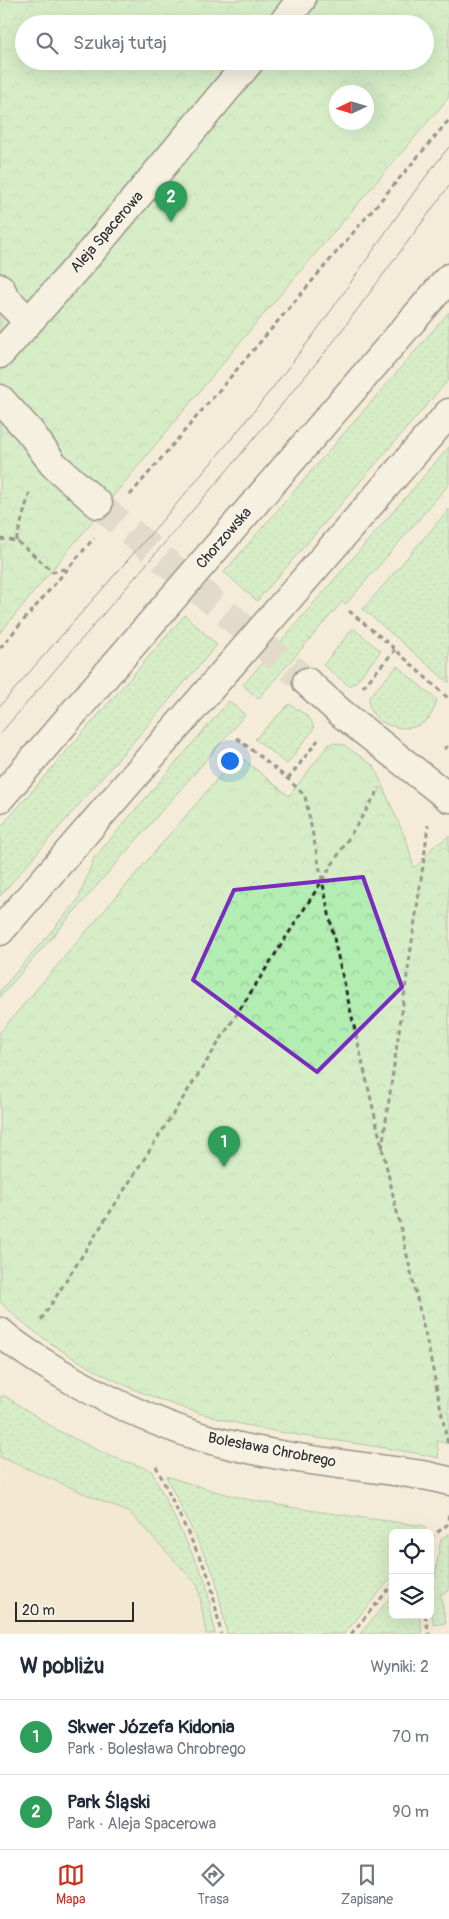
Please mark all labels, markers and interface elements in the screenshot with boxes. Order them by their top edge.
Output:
search box [15,15,434,70]
icon: search [33,29,61,57]
text: Szukaj tutaj [73,31,167,55]
north arrow [329,85,374,130]
pin: 2 [155,181,187,222]
street label: Aleja Spacerowa [66,187,148,277]
street label: Chorzowska [192,503,256,573]
your location [217,748,243,774]
pin: 1 [208,1126,240,1167]
street label: Bolesława Chrobrego [206,1428,338,1472]
map controls [389,1529,434,1619]
button: locate [389,1529,434,1574]
button: layers [389,1574,434,1619]
scale bar [15,1599,134,1622]
text: 20 m [22,1602,55,1619]
text: W pobliżu [20,1653,104,1680]
text: Wyniki: 2 [370,1657,429,1677]
text: Skwer Józefa Kidonia [67,1715,235,1739]
text: 1 [33,1727,39,1747]
text: 70 m [392,1727,429,1747]
text: Park · Bolesława Chrobrego [67,1739,246,1759]
text: Park Śląski [67,1790,150,1814]
text: 2 [32,1802,40,1822]
text: 90 m [392,1802,429,1822]
text: Park · Aleja Spacerowa [67,1814,216,1834]
tab: Mapa [56,1861,86,1908]
tab: Trasa [197,1861,229,1908]
tab: Zapisane [341,1861,393,1908]

